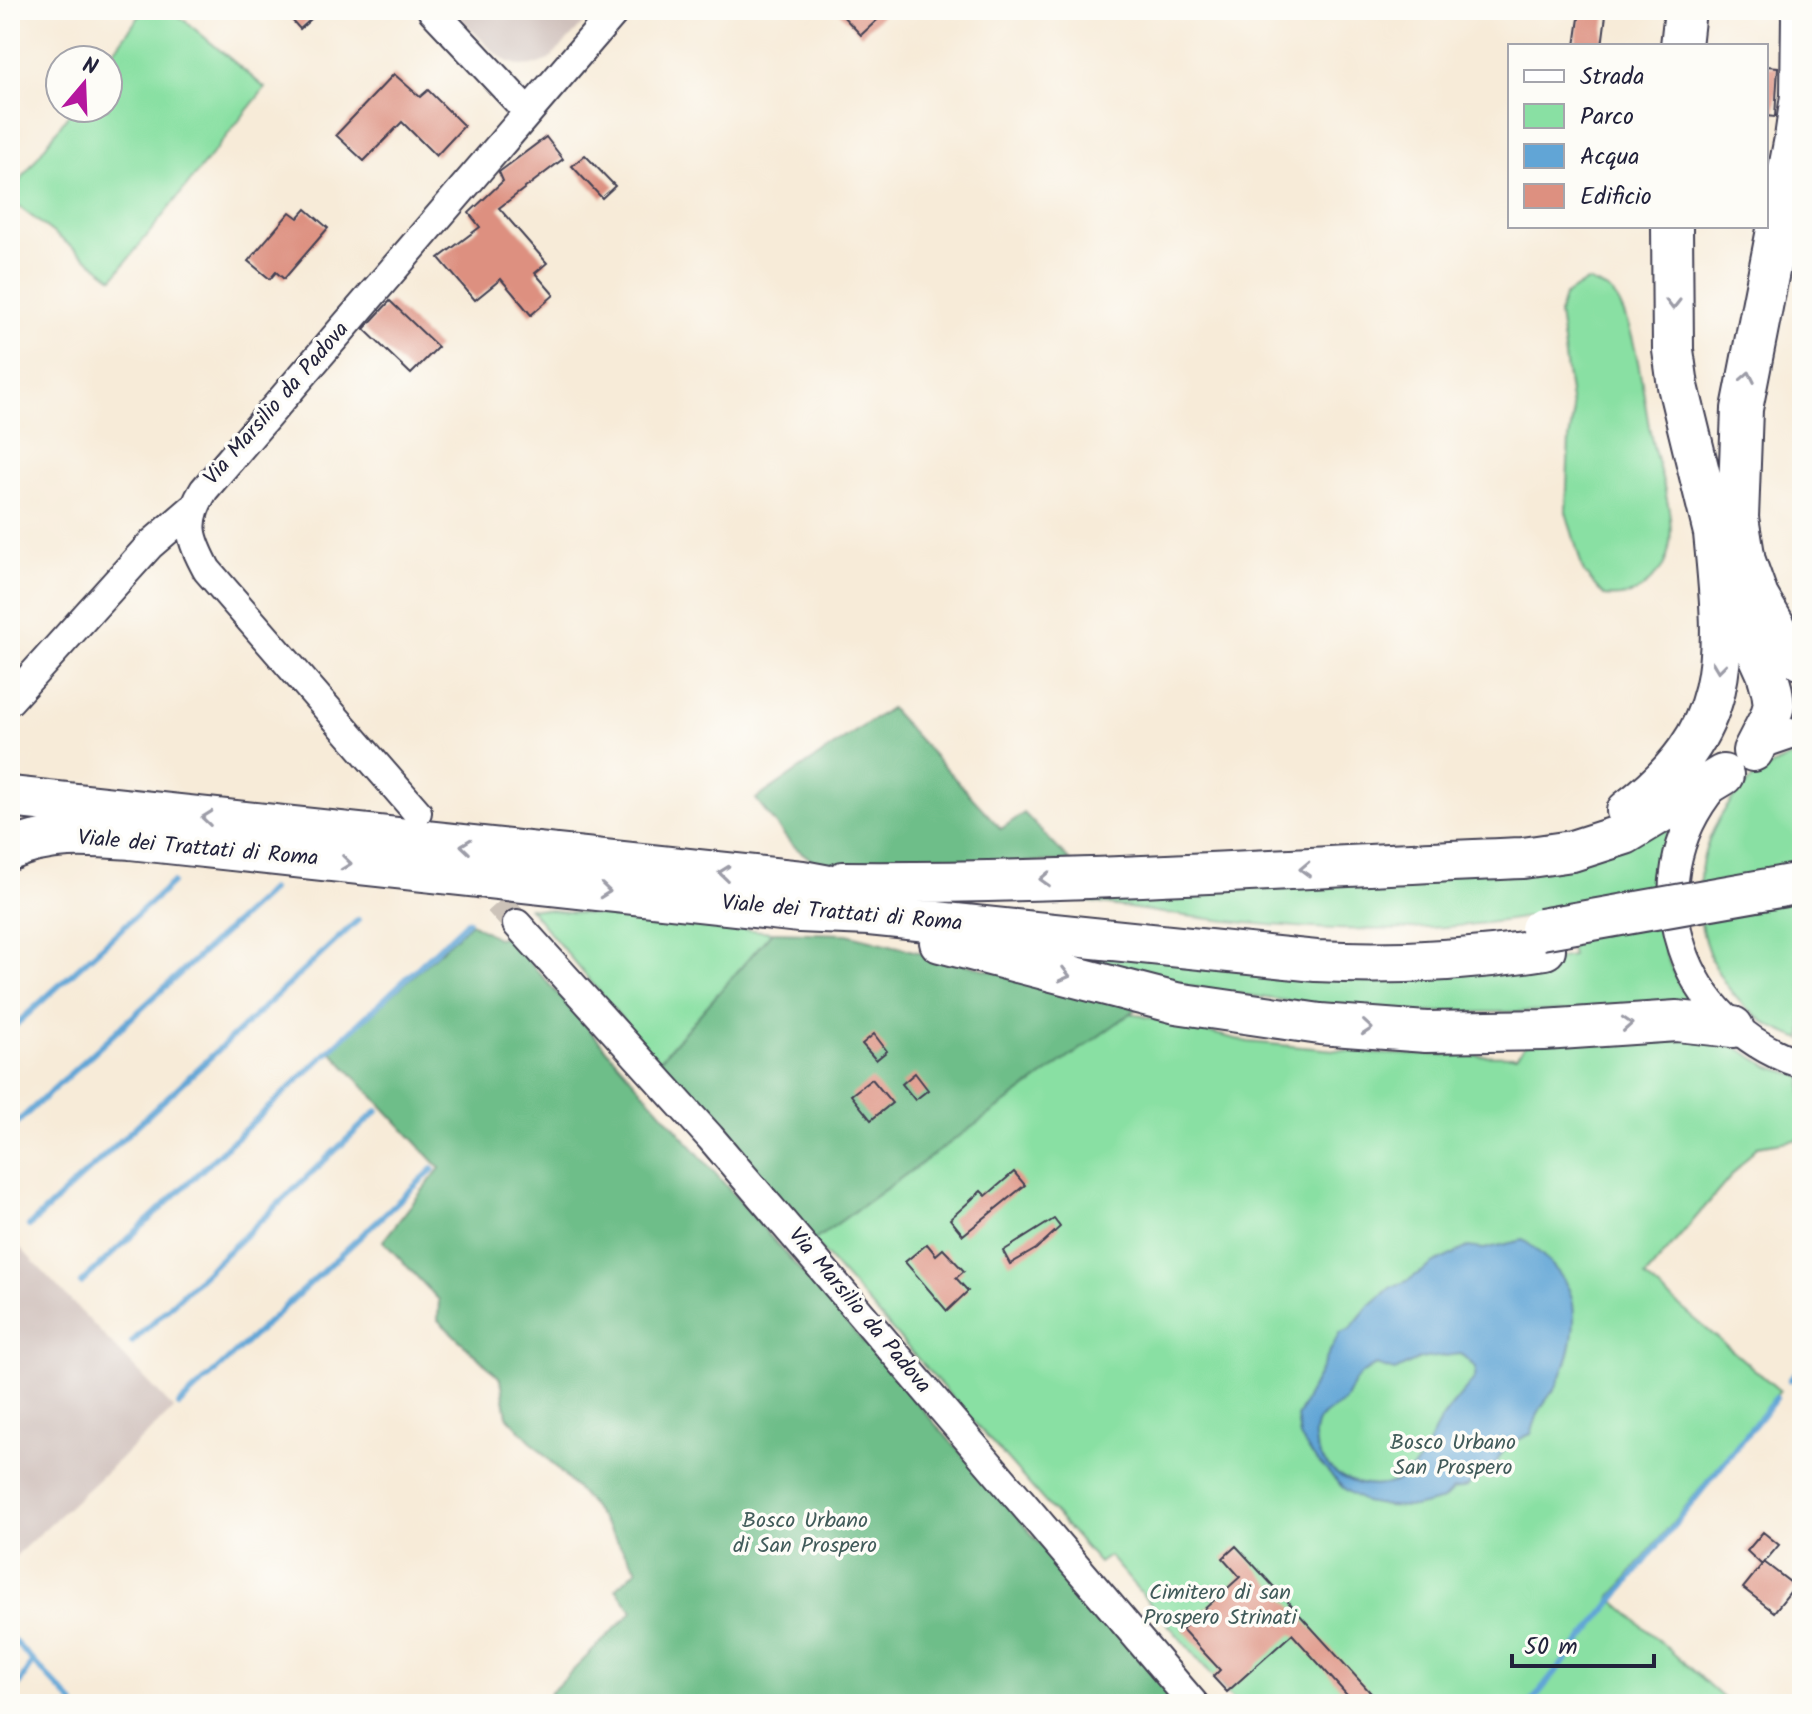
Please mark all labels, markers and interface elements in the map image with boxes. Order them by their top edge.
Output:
north arrow [44,44,124,124]
legend [1508,44,1768,228]
text: N [77,49,102,86]
text: Strada [1580,58,1644,97]
text: Parco [1580,98,1634,137]
text: Acqua [1580,138,1639,177]
text: Edificio [1580,178,1652,217]
one-way arrow [1664,298,1681,311]
street label: Via Marsilio da Padova [196,314,358,494]
one-way arrow [1739,371,1756,385]
one-way arrow [1711,660,1728,674]
one-way arrow [200,810,213,827]
street label: Viale dei Trattati di Roma [76,821,320,877]
one-way arrow [459,837,472,854]
one-way arrow [340,854,353,871]
one-way arrow [1298,860,1311,877]
one-way arrow [717,865,730,882]
one-way arrow [1038,870,1051,887]
one-way arrow [599,883,612,900]
street label: Viale dei Trattati di Roma [720,886,964,942]
one-way arrow [1058,966,1072,983]
one-way arrow [1621,1016,1634,1033]
one-way arrow [1361,1020,1374,1037]
street label: Via Marsilio da Padova [779,1220,939,1402]
park label: Bosco Urbano San Prospero [1390,1426,1516,1486]
park label: Bosco Urbano di San Prospero [733,1504,877,1564]
park label: Cimitero di san Prospero Strinati [1143,1576,1298,1636]
scale bar [1512,1618,1654,1668]
text: 50 m [1524,1628,1578,1667]

